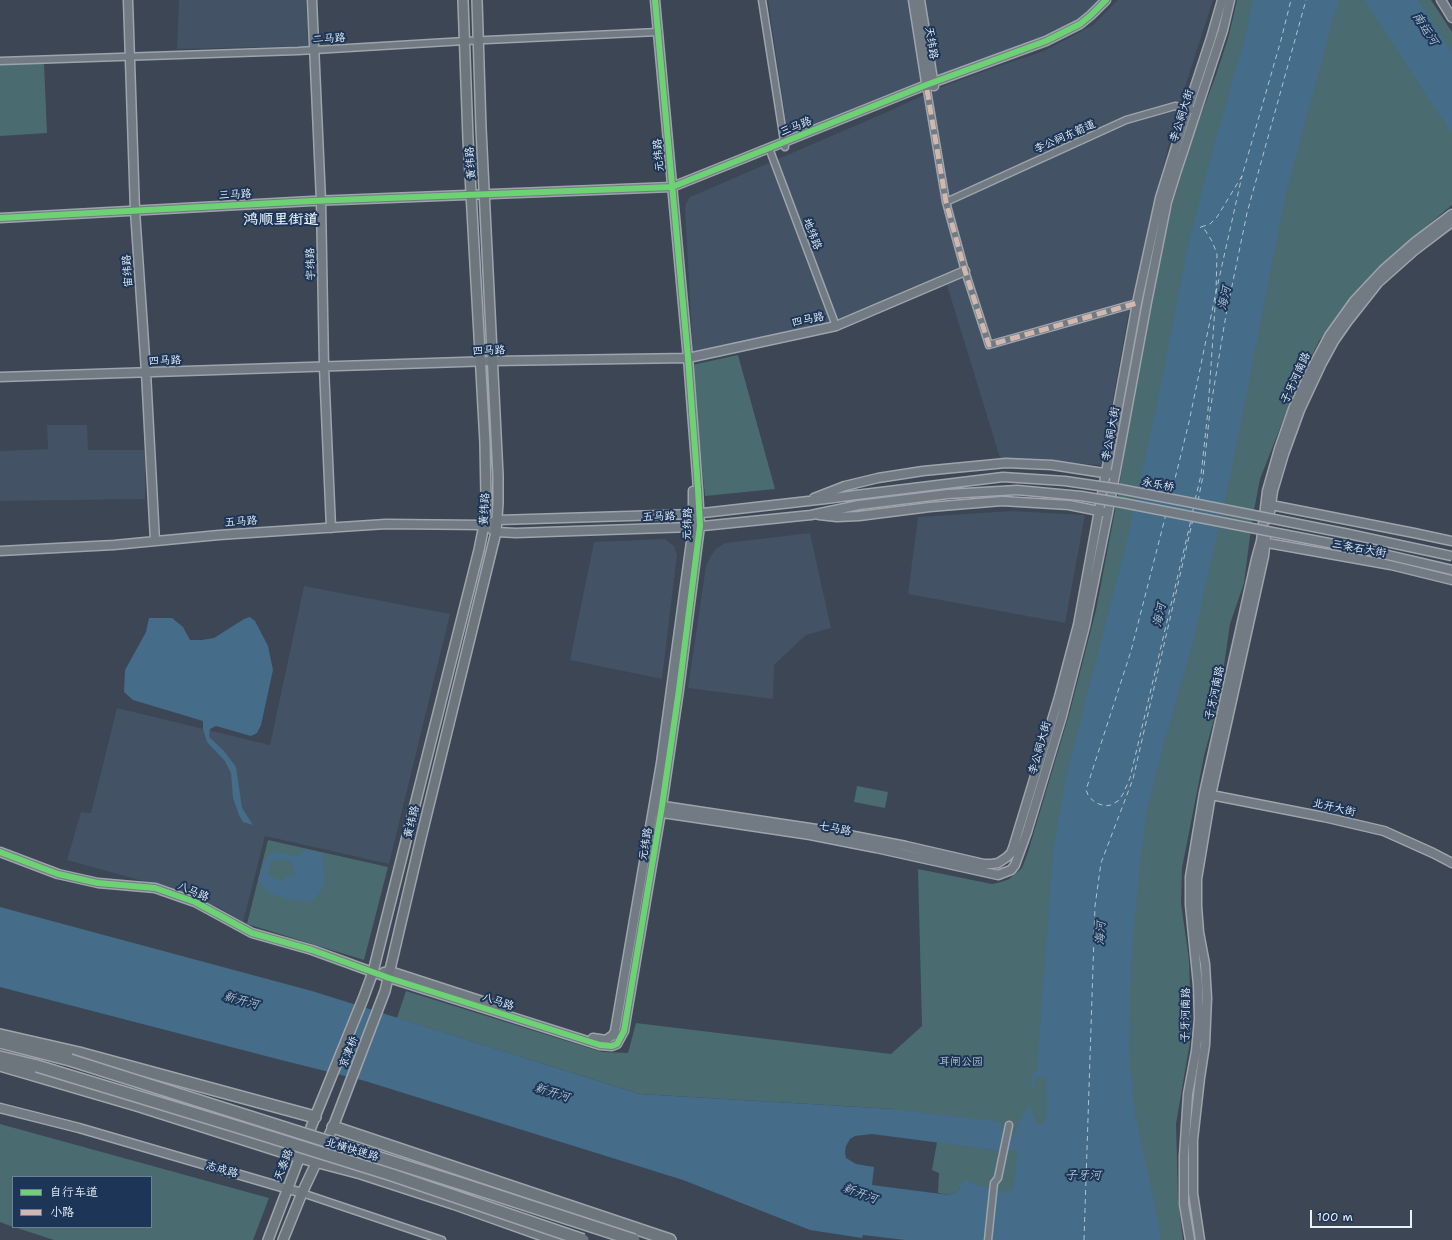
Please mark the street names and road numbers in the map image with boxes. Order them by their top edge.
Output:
street label: 天纬路 [922,26,940,60]
street label: 二马路 [312,32,346,46]
street label: 李公祠大街 [1167,88,1197,144]
street label: 三马路 [778,115,814,139]
street label: 李公祠东箭道 [1032,118,1098,156]
street label: 元纬路 [651,138,667,172]
street label: 黄纬路 [463,146,479,180]
street label: 三马路 [218,188,252,202]
street label: 地纬路 [800,216,824,252]
street label: 宇纬路 [304,247,318,281]
street label: 宙纬路 [120,254,136,288]
street label: 四马路 [790,310,826,330]
street label: 四马路 [472,344,506,358]
street label: 子牙河南路 [1278,350,1314,406]
street label: 四马路 [148,354,182,368]
street label: 李公祠大街 [1100,406,1122,462]
street label: 永乐桥 [1141,475,1175,495]
street label: 黄纬路 [478,492,492,526]
street label: 元纬路 [681,507,695,541]
street label: 五马路 [642,510,676,524]
street label: 五马路 [224,514,258,530]
street label: 三条石大街 [1331,538,1387,560]
street label: 子牙河南路 [1203,665,1227,721]
street label: 李公祠大街 [1026,720,1054,776]
street label: 北开大街 [1311,797,1357,819]
street label: 黄纬路 [402,804,422,840]
street label: 七马路 [818,819,852,839]
street label: 元纬路 [637,827,655,861]
street label: 八马路 [175,879,211,905]
street label: 子牙河南路 [1179,987,1193,1043]
street label: 八马路 [480,991,516,1013]
street label: 京津桥 [337,1034,361,1070]
street label: 北横快速路 [324,1136,380,1164]
street label: 天泰路 [272,1147,296,1183]
street label: 志成路 [204,1159,240,1181]

